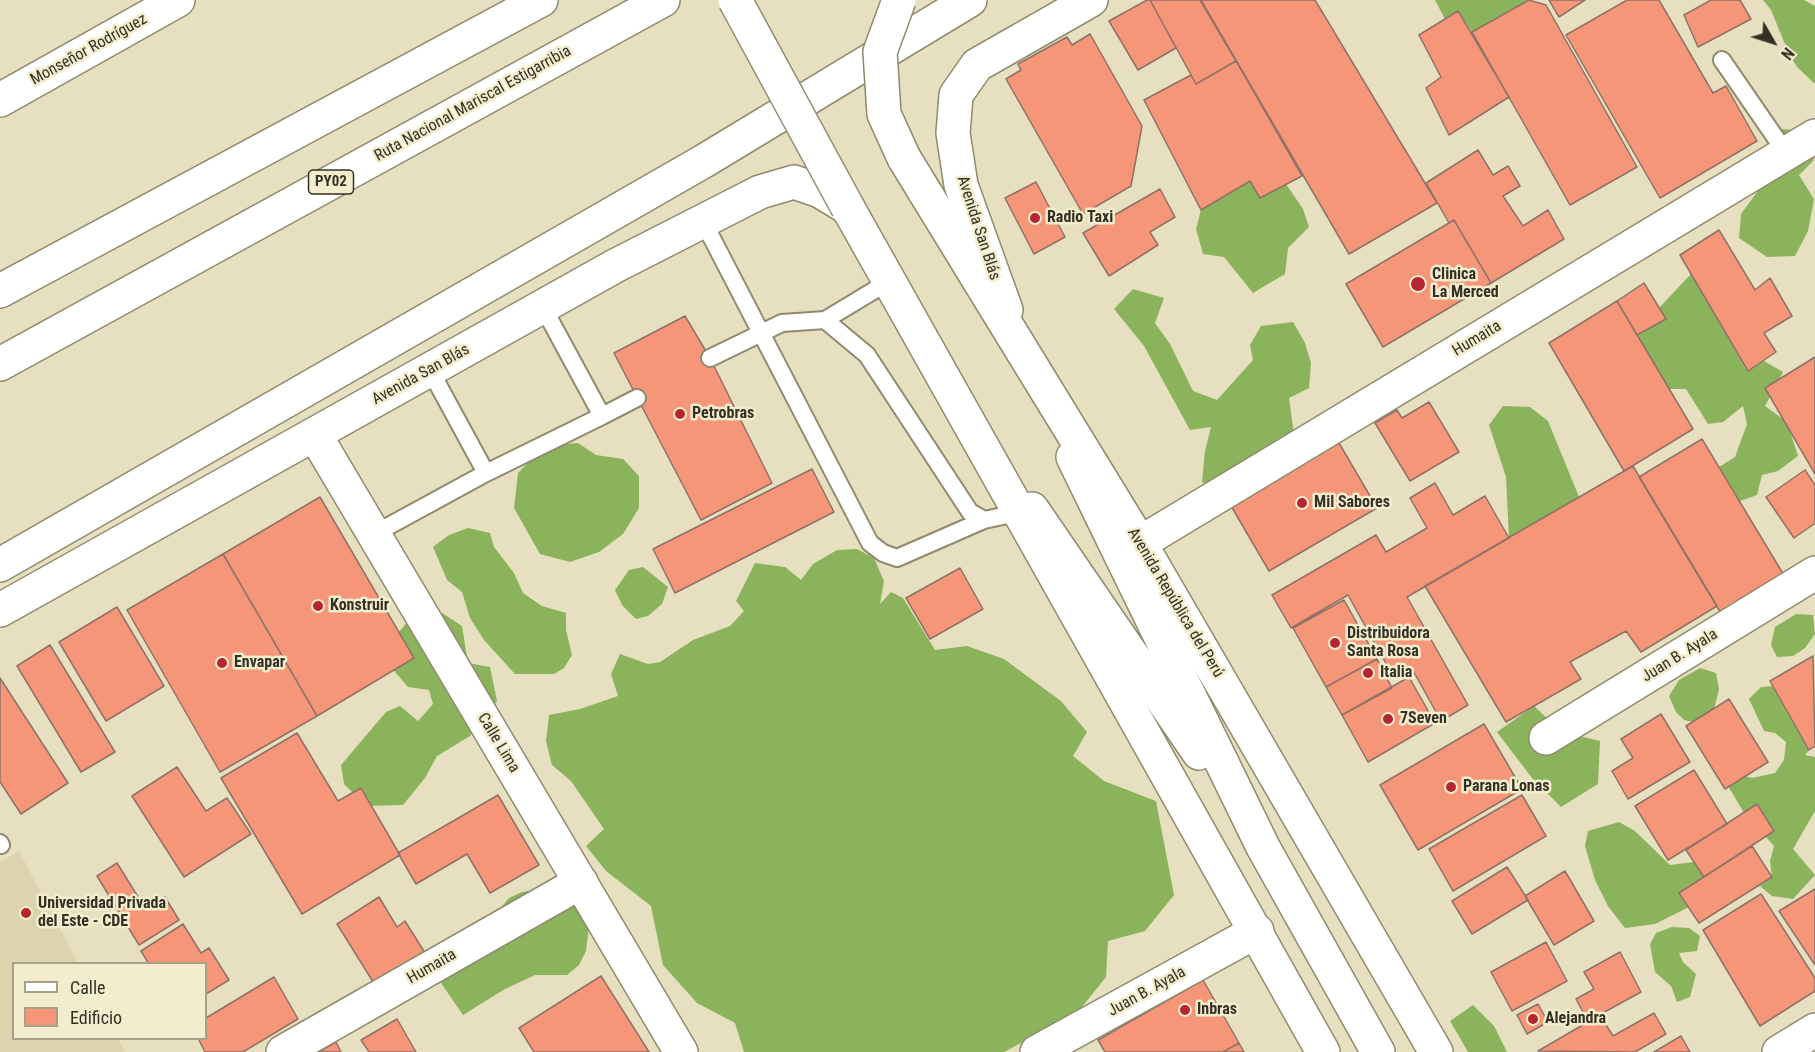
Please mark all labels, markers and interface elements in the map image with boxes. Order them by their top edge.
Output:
street label: Monseñor Rodríguez [27,10,151,90]
north arrow [1743,12,1803,72]
street label: Ruta Nacional Mariscal Estigarribia [371,42,575,166]
text: N [1777,44,1798,63]
road number: PY02 [308,170,354,194]
street label: Avenida San Blás [952,173,1004,283]
place label: Radio Taxi [1047,208,1113,228]
marker: Radio Taxi [1028,211,1042,225]
place label: Clinica La Merced [1432,265,1499,303]
marker: Clinica La Merced [1409,275,1427,293]
street label: Humaita [1449,317,1505,361]
street label: Avenida San Blás [369,340,473,410]
place label: Petrobras [692,404,754,424]
marker: Petrobras [673,407,687,421]
place label: Mil Sabores [1314,493,1390,513]
marker: Mil Sabores [1295,496,1309,510]
street label: Avenida República del Perú [1123,525,1227,681]
place label: Konstruir [330,596,389,616]
marker: Konstruir [311,599,325,613]
place label: Distribuidora Santa Rosa [1347,624,1430,662]
street label: Juan B. Ayala [1639,625,1721,687]
marker: Distribuidora Santa Rosa [1328,636,1342,650]
place label: Envapar [234,653,285,673]
marker: Envapar [215,656,229,670]
place label: Italia [1380,663,1412,683]
marker: Italia [1361,666,1375,680]
place label: 7Seven [1400,709,1447,729]
street label: Calle Lima [473,710,523,776]
marker: 7Seven [1381,712,1395,726]
place label: Parana Lonas [1463,777,1550,797]
marker: Parana Lonas [1444,780,1458,794]
place label: Universidad Privada del Este - CDE [38,894,166,932]
marker: Universidad Privada del Este - CDE [19,906,33,920]
street label: Humaita [404,945,460,989]
legend [12,962,207,1040]
street label: Juan B. Ayala [1105,963,1189,1021]
text: Calle [70,977,106,998]
place label: Inbras [1197,1000,1237,1020]
marker: Inbras [1178,1003,1192,1017]
text: Edificio [70,1007,122,1028]
place label: Alejandra [1545,1009,1606,1029]
marker: Alejandra [1526,1012,1540,1026]

